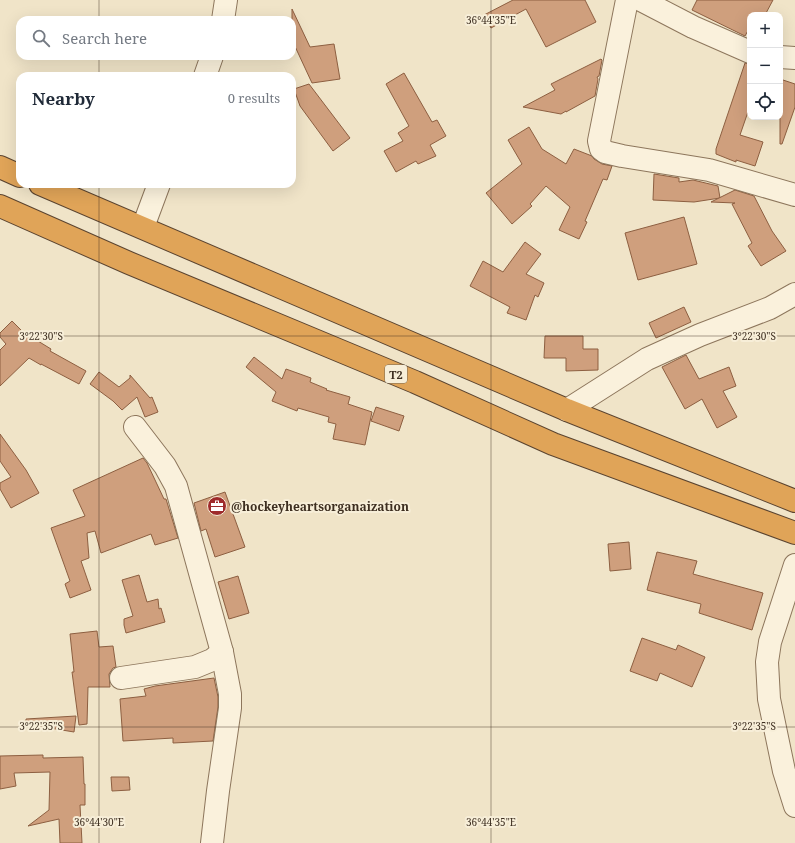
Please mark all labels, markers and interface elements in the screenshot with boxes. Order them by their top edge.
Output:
map controls [747,12,783,120]
button: + [747,12,783,48]
text: 36°44'35"E [466,13,516,27]
search box [16,16,296,60]
icon: search [30,27,52,49]
text: Search here [62,28,147,48]
button: − [747,48,783,84]
button: locate [747,84,783,120]
text: Nearby [32,87,95,110]
text: 0 results [228,89,280,107]
text: 3°22'30"S [19,329,63,343]
text: 3°22'30"S [732,329,776,343]
road number: T2 [385,365,407,383]
office icon: @hockeyheartsorganaization [206,495,228,517]
place label: @hockeyheartsorganaization [231,498,409,515]
text: 3°22'35"S [19,719,63,733]
text: 3°22'35"S [732,719,776,733]
text: 36°44'30"E [74,815,124,829]
text: 36°44'35"E [466,815,516,829]

